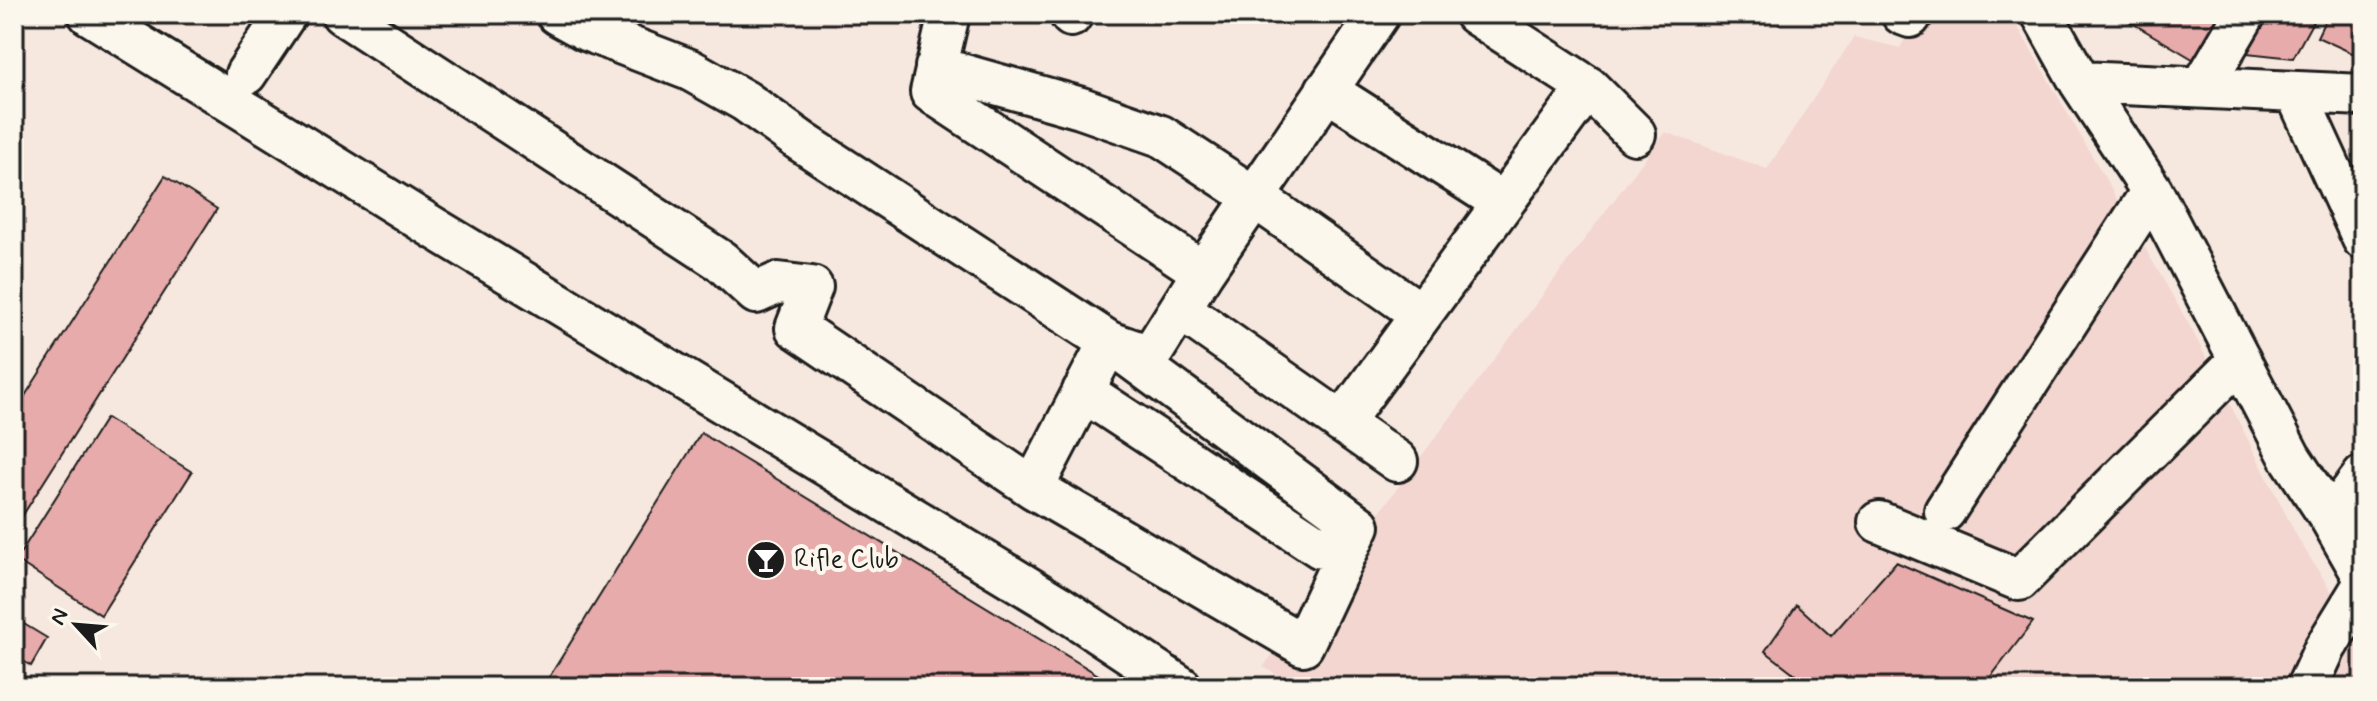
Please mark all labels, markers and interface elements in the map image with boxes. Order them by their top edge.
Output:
bar icon: Rifle Club [745,539,787,581]
place label: Rifle Club [794,543,899,577]
north arrow [36,585,116,665]
text: N [44,604,76,630]

